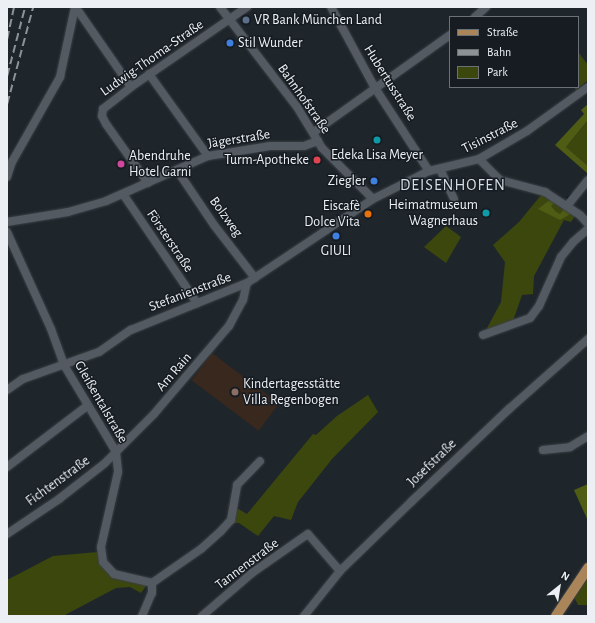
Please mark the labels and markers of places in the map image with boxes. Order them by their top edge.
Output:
place label: VR Bank München Land [254,12,382,28]
marker: VR Bank München Land [241,15,251,25]
place label: Stil Wunder [238,35,302,51]
marker: Stil Wunder [225,38,235,48]
marker: Edeka Lisa Meyer [372,135,382,145]
place label: Edeka Lisa Meyer [331,147,423,163]
place label: Abendruhe Hotel Garni [129,148,191,180]
place label: Turm-Apotheke [224,152,309,168]
marker: Turm-Apotheke [312,155,322,165]
marker: Abendruhe Hotel Garni [116,159,126,169]
place label: Ziegler [328,173,366,189]
marker: Ziegler [369,176,379,186]
place label: Heimatmuseum Wagnerhaus [389,197,478,230]
place label: Eiscafè Dolce Vita [304,198,360,230]
marker: Heimatmuseum Wagnerhaus [481,208,491,218]
marker: Eiscafè Dolce Vita [363,209,373,219]
marker: GIULI [331,231,341,241]
place label: GIULI [321,243,351,259]
place label: Kindertagesstätte Villa Regenbogen [243,376,340,408]
marker: Kindertagesstätte Villa Regenbogen [230,387,240,397]

